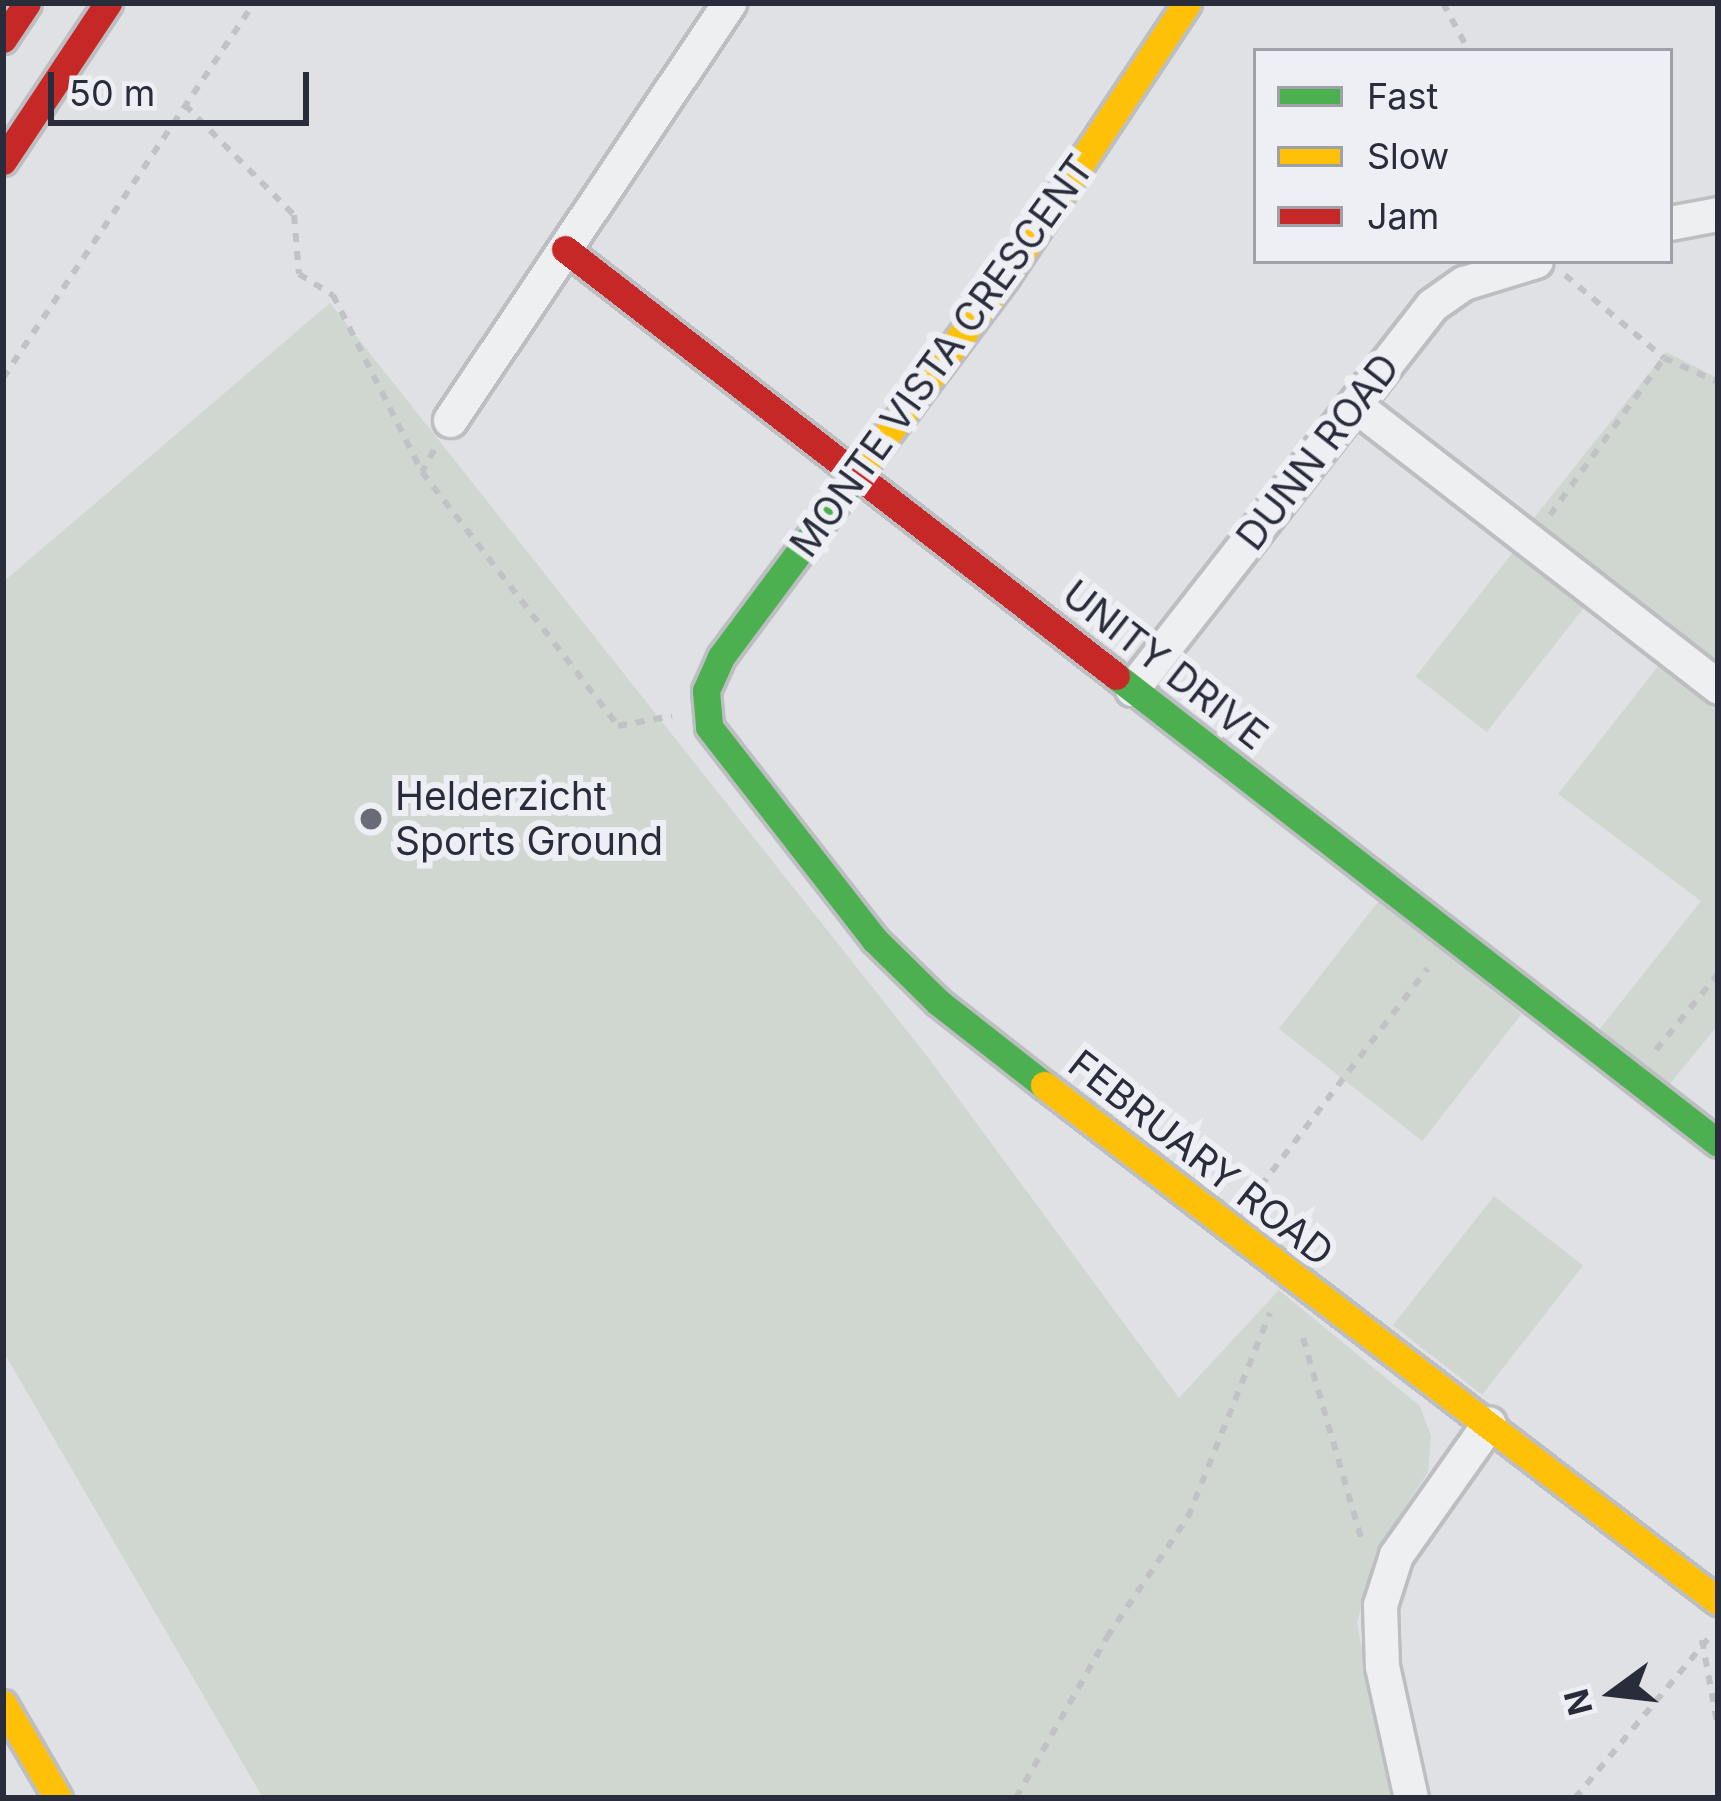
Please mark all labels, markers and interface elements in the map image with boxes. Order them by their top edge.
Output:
scale bar [54,48,315,122]
legend [1253,48,1673,264]
text: 50 m [69,71,155,115]
text: Fast [1367,74,1438,118]
text: Slow [1367,134,1449,178]
street label: MONTE VISTA CRESCENT [781,146,1103,566]
text: Jam [1367,194,1439,238]
street label: DUNN ROAD [1227,345,1409,559]
street label: UNITY DRIVE [1054,571,1276,759]
place label: Helderzicht Sports Ground [395,774,663,865]
marker: Helderzicht Sports Ground [358,806,384,832]
street label: FEBRUARY ROAD [1060,1040,1342,1276]
north arrow [1553,1633,1673,1753]
text: N [1556,1685,1601,1720]

